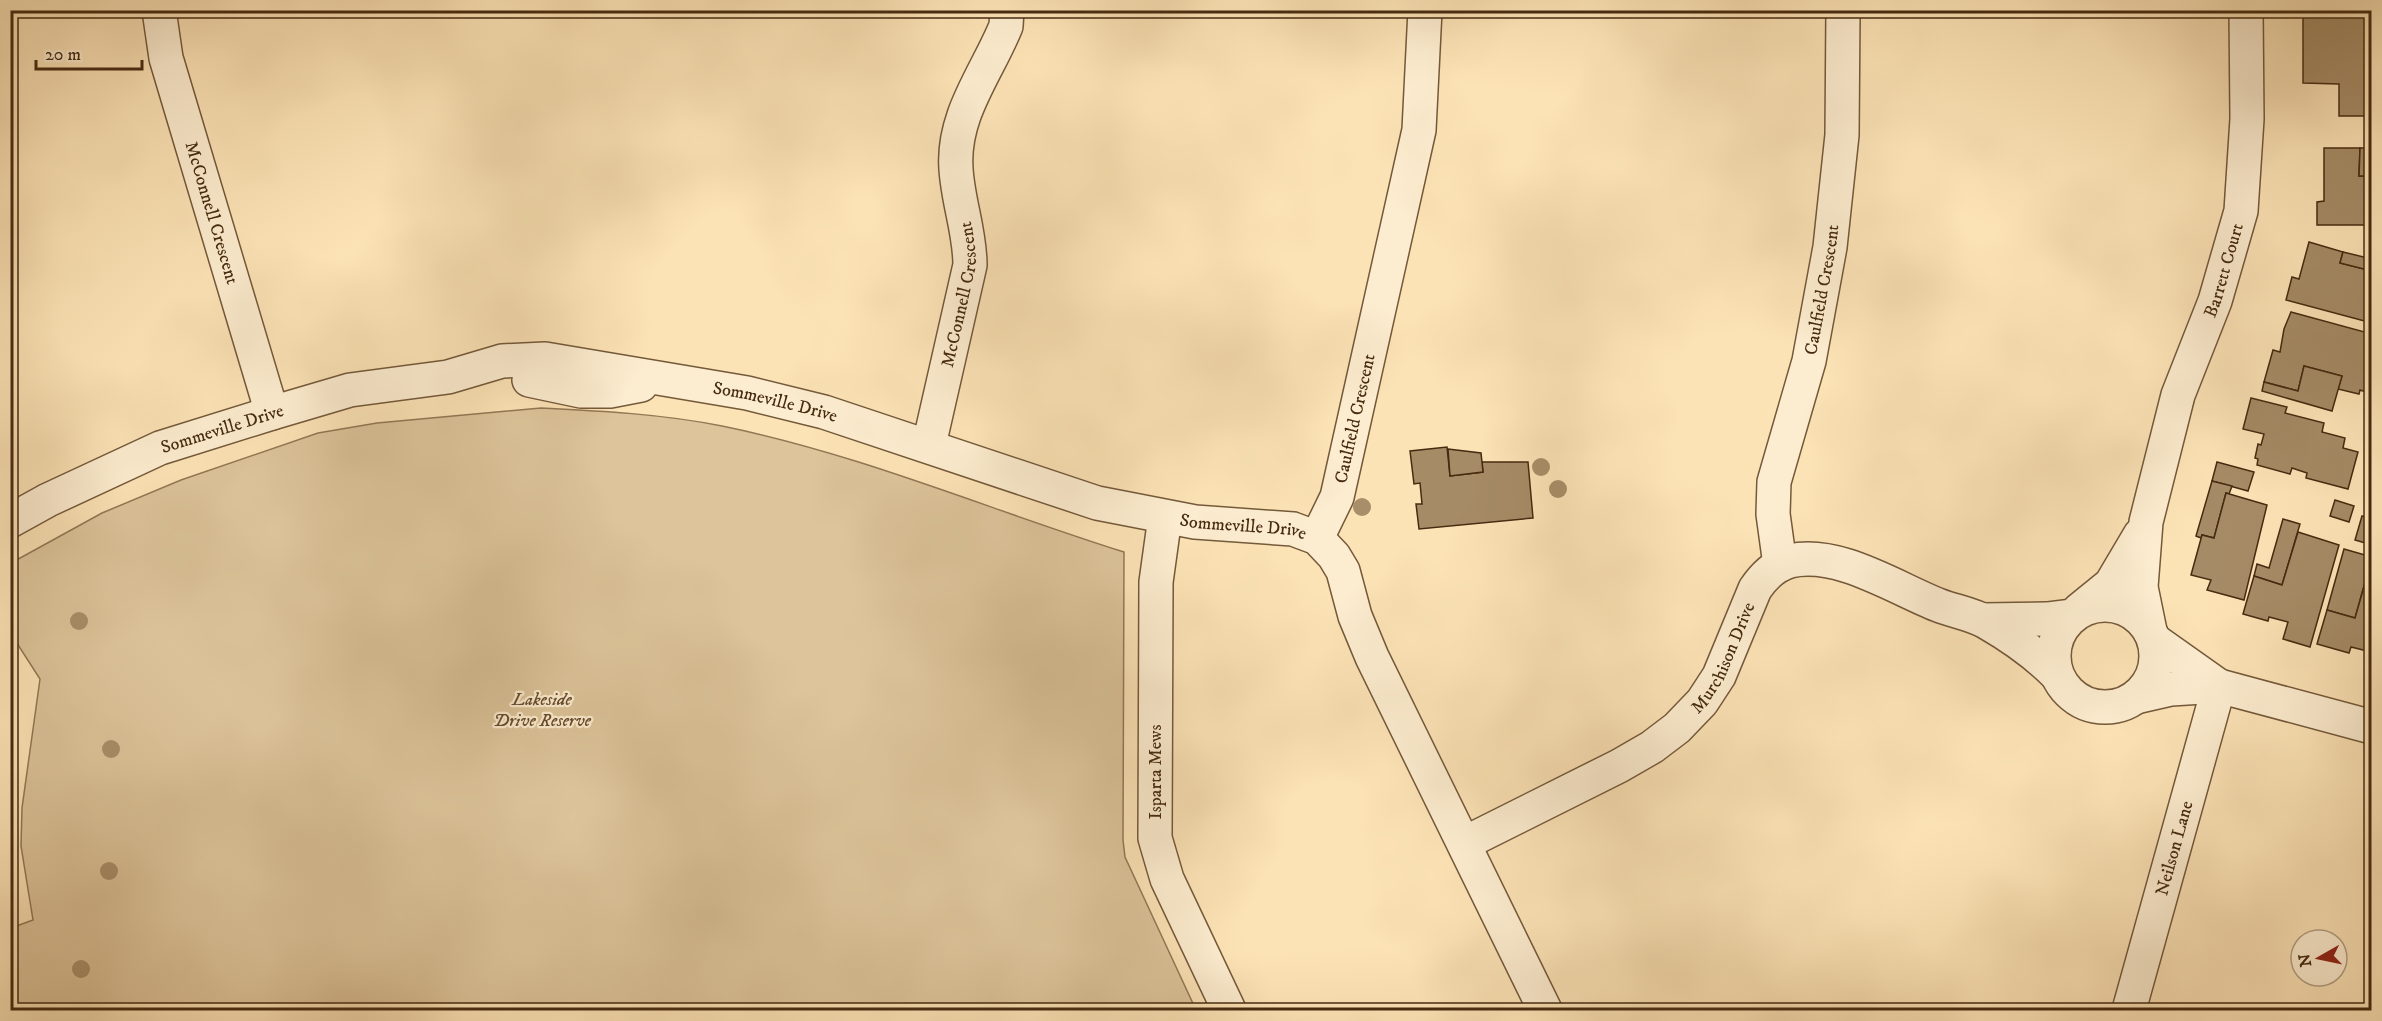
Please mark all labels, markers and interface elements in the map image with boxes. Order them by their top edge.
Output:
scale bar [36,33,142,71]
text: 20 m [45,44,81,66]
street label: McConnell Crescent [180,139,243,287]
street label: McConnell Crescent [937,219,982,370]
street label: Barrett Court [2200,221,2249,321]
street label: Caulfield Crescent [1800,223,1844,357]
street label: Caulfield Crescent [1330,352,1381,486]
street label: Sommeville Drive [711,377,840,428]
street label: Sommeville Drive [158,400,286,459]
street label: Sommeville Drive [1178,509,1310,545]
street label: Murchison Drive [1687,599,1760,719]
park label: Lakeside Drive Reserve [493,689,592,732]
street label: Isparta Mews [1145,724,1167,820]
street label: Neilson Lane [2151,799,2199,898]
north arrow [2289,928,2349,988]
text: N [2294,952,2316,968]

